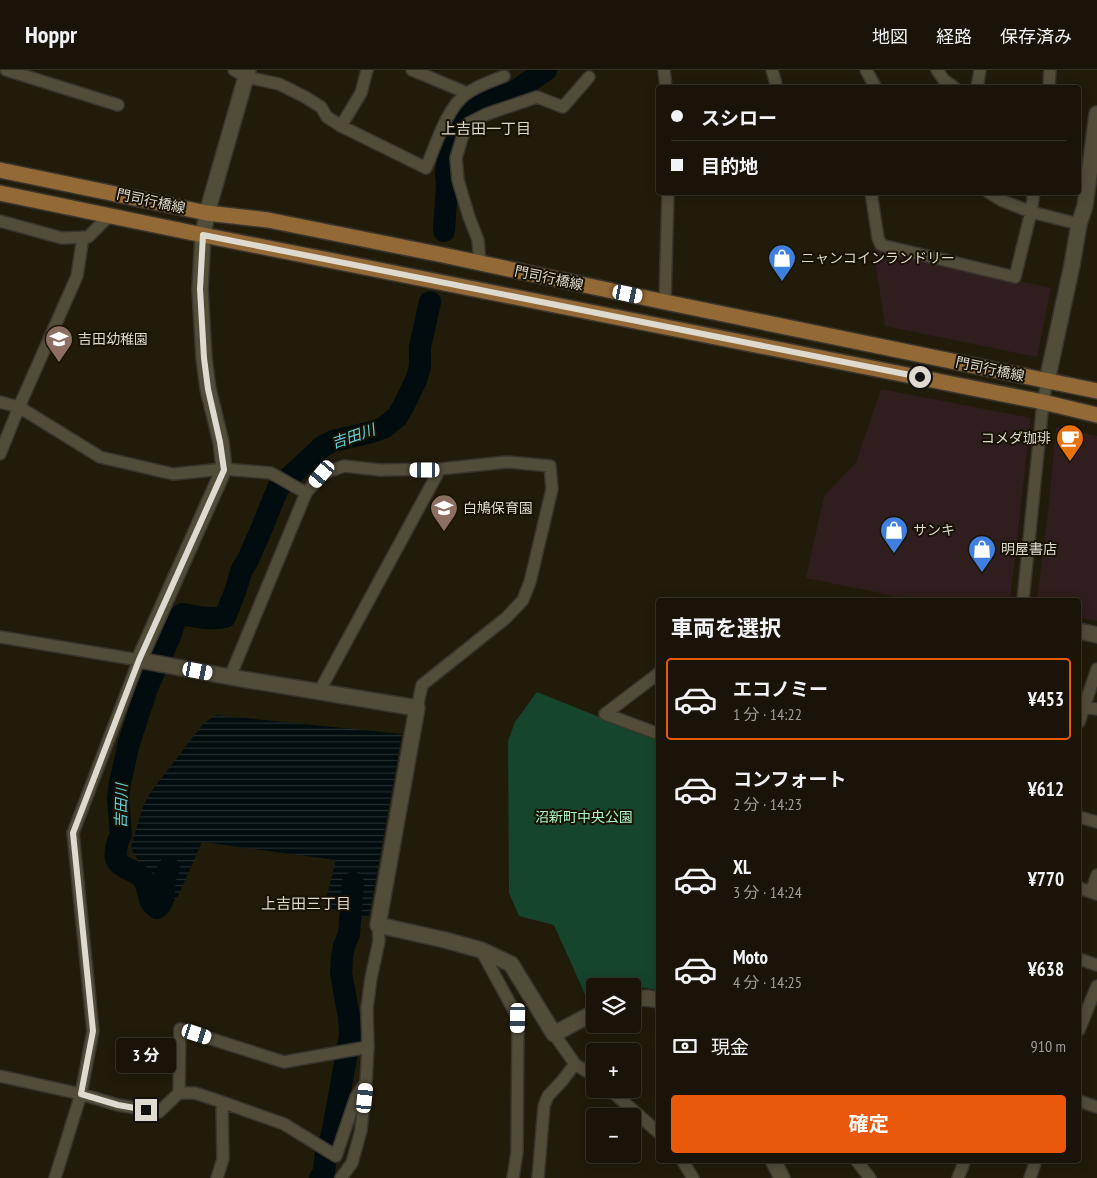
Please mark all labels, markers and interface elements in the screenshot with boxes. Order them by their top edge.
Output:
text: Hoppr [25,19,77,50]
text: 地図 [872,25,908,48]
text: 経路 [936,25,972,48]
text: 保存済み [1000,25,1072,48]
text: スシロー [701,106,777,130]
district label: 上吉田一丁目 [441,119,531,138]
text: 目的地 [701,154,758,178]
street label: 門司行橋線 [115,185,187,217]
shop icon: ニャンコインランドリー [767,243,797,282]
place label: ニャンコインランドリー [801,249,955,267]
street label: 門司行橋線 [513,262,585,294]
car [611,284,644,304]
school or university icon: 吉田幼稚園 [44,324,74,363]
place label: 吉田幼稚園 [78,330,148,348]
street label: 門司行橋線 [954,353,1026,385]
route start [909,366,931,388]
water label: 吉田川 [329,419,379,452]
cafe icon: コメダ珈琲 [1055,423,1085,462]
place label: コメダ珈琲 [981,429,1051,447]
car [306,458,337,490]
car [410,463,440,478]
school or university icon: 白鳩保育園 [429,493,459,532]
place label: 白鳩保育園 [463,499,533,517]
shop icon: サンキ [879,515,909,554]
place label: サンキ [913,521,955,539]
shop icon: 明屋書店 [967,534,997,573]
place label: 明屋書店 [1001,540,1057,558]
text: 車両を選択 [671,614,781,642]
car [181,661,214,681]
icon: car [673,677,718,722]
text: エコノミー [733,677,828,701]
text: ¥453 [1028,687,1064,711]
text: 1 分 · 14:22 [733,704,802,724]
icon: car [673,767,718,812]
text: コンフォート [733,767,846,791]
text: ¥612 [1028,777,1064,801]
water label: 吉田川 [111,781,131,829]
text: 2 分 · 14:23 [733,794,802,814]
park label: 沼新町中央公園 [535,808,633,826]
text: XL [733,855,751,879]
icon: car [673,857,718,902]
text: ¥770 [1028,867,1064,891]
text: 3 分 · 14:24 [733,882,802,902]
district label: 上吉田三丁目 [261,894,351,913]
text: Moto [733,945,768,969]
icon: car [673,947,718,992]
text: ¥638 [1028,957,1064,981]
text: 4 分 · 14:25 [733,972,802,992]
map controls [586,978,641,1163]
button: layers [586,978,641,1033]
car [510,1003,525,1033]
car [180,1022,213,1046]
icon: cash [671,1032,699,1060]
text: 現金 [711,1035,749,1059]
text: 910 m [1031,1036,1066,1056]
callout: 3 分 [116,1038,176,1072]
button: + [586,1043,641,1098]
text: 3 分 [133,1045,159,1065]
car [355,1082,374,1114]
button: 確定 [671,1095,1066,1153]
route end [135,1099,157,1121]
button: − [586,1108,641,1163]

